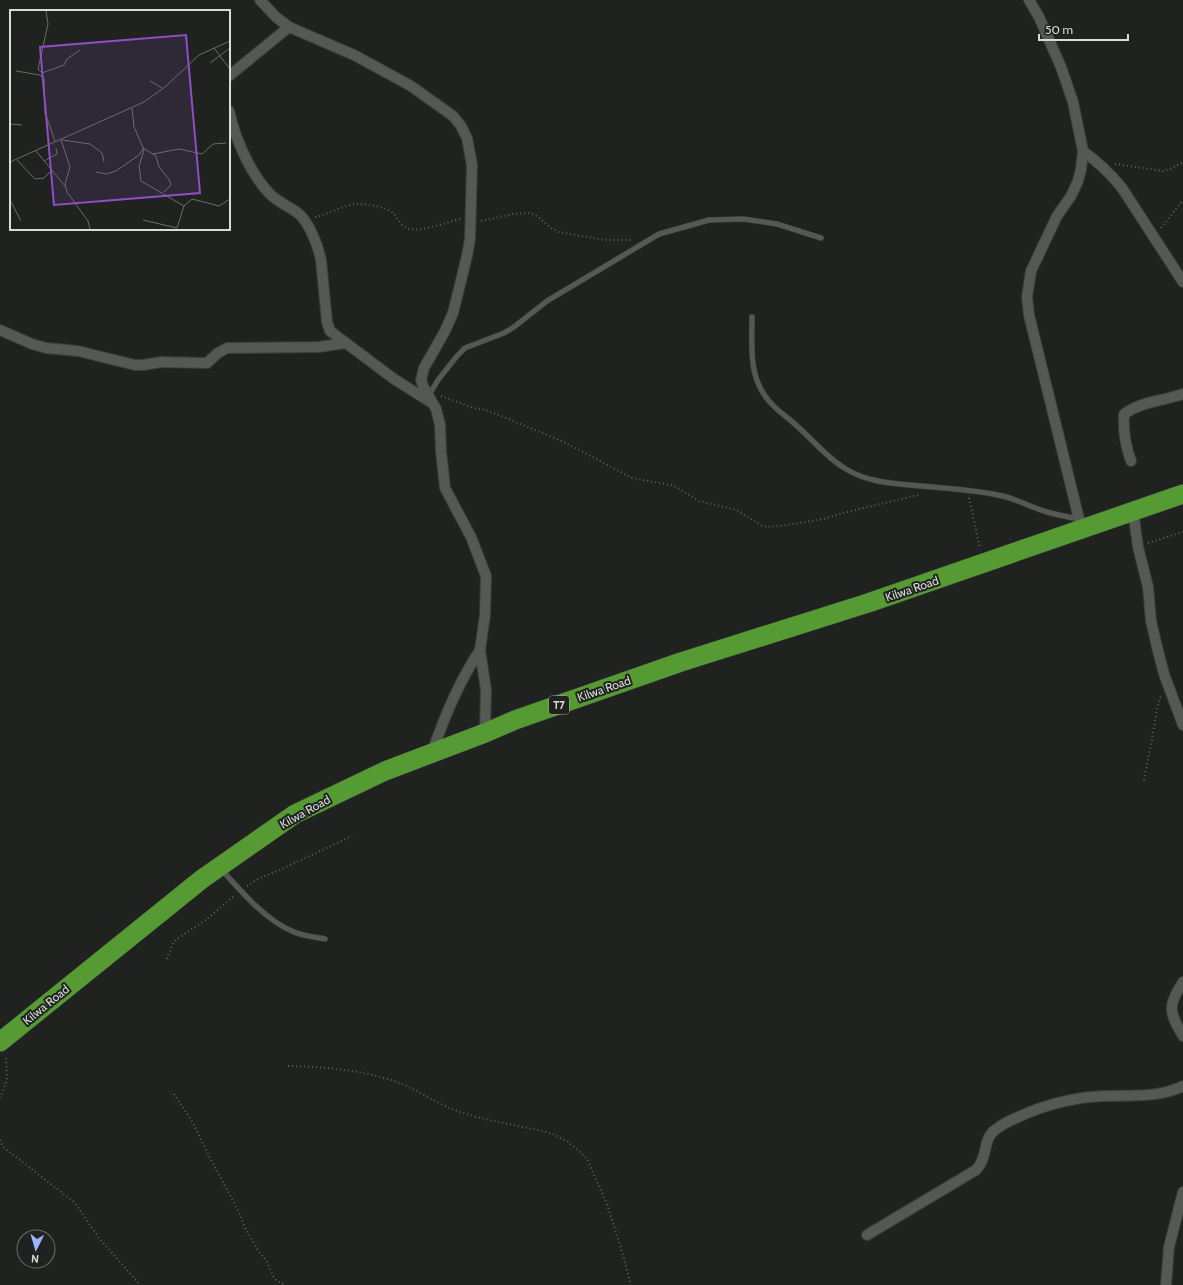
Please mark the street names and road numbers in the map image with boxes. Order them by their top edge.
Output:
street label: Kilwa Road [883,572,941,605]
street label: Kilwa Road [575,672,633,705]
road number: T7 [549,696,569,714]
street label: Kilwa Road [277,792,333,832]
street label: Kilwa Road [19,981,72,1028]

